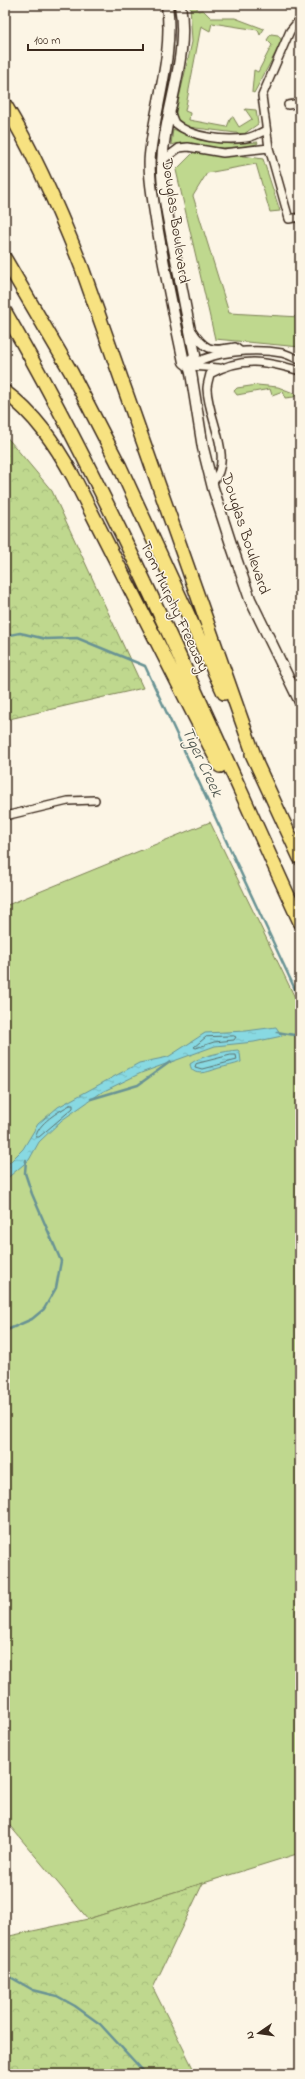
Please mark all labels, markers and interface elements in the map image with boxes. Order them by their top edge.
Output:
scale bar [28,26,143,52]
text: 100 m [34,32,61,50]
street label: Douglas Boulevard [154,156,196,285]
street label: Douglas Boulevard [214,469,276,598]
street label: Tom Murphy Freeway [133,537,215,677]
water label: Tiger Creek [174,723,230,803]
north arrow [239,2013,279,2053]
text: N [242,2030,259,2040]

